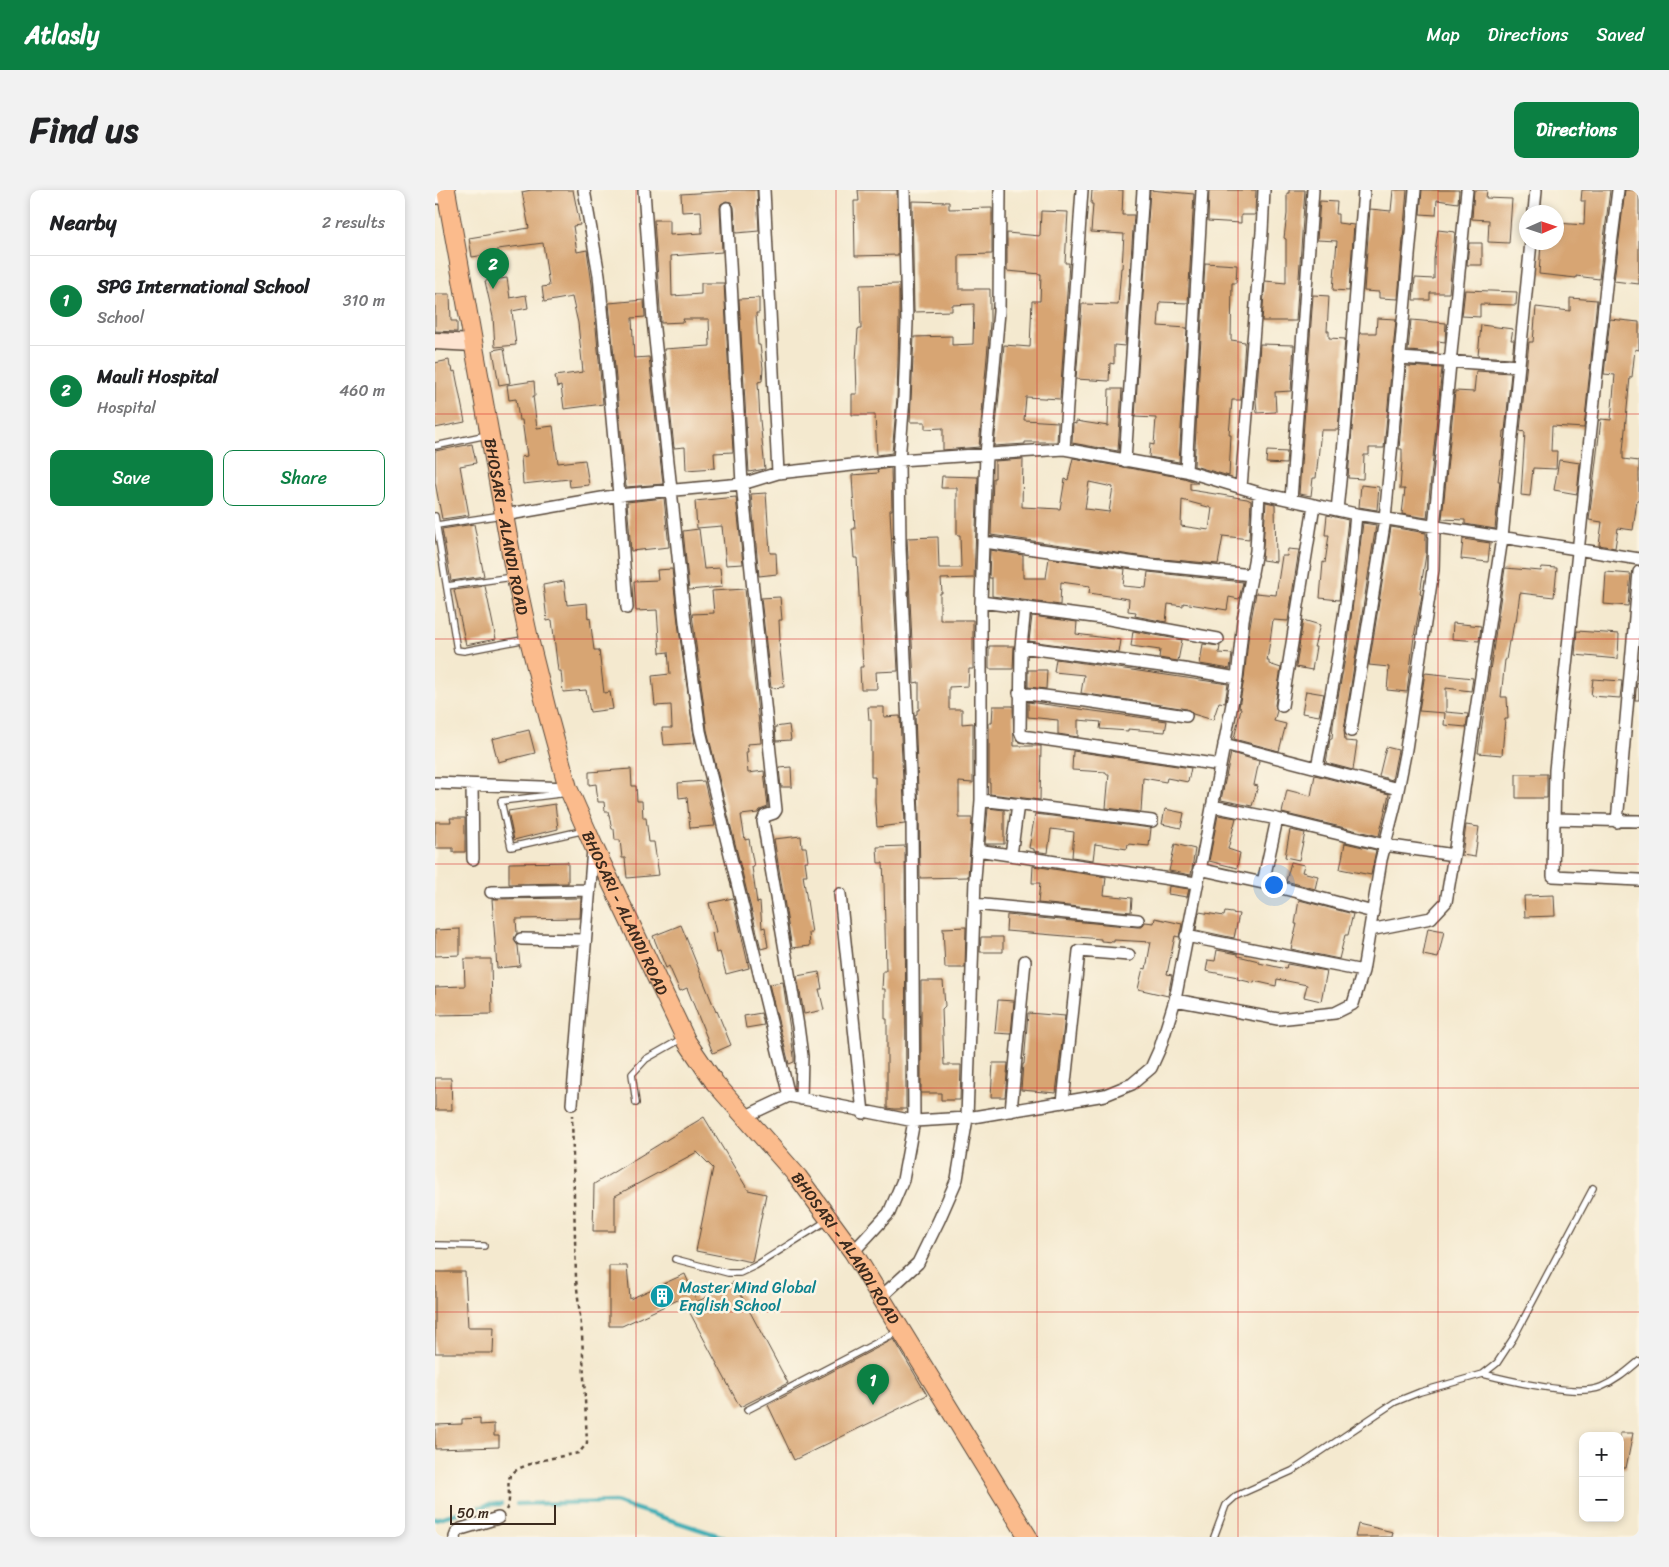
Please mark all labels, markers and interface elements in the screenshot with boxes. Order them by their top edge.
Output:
text: Atlasly [25,14,99,56]
text: Map [1427,19,1460,51]
text: Directions [1488,19,1569,51]
text: Saved [1597,19,1644,51]
text: Find us [30,99,138,161]
button: Directions [1514,102,1639,158]
text: Nearby [50,204,116,242]
north arrow [1519,205,1564,250]
text: 2 results [322,208,385,237]
pin: 2 [477,248,509,289]
text: SPG International School [97,270,310,303]
text: 1 [63,286,69,315]
text: 310 m [343,286,385,315]
text: School [97,303,144,332]
text: Mauli Hospital [97,360,218,393]
text: 2 [61,376,71,405]
text: 460 m [339,376,385,405]
text: Hospital [97,393,156,422]
street label: BHOSARI - ALANDI ROAD [476,436,538,618]
button: Save [50,450,213,506]
button: Share [223,450,385,506]
street label: BHOSARI - ALANDI ROAD [573,826,677,1001]
your location [1261,872,1287,898]
street label: BHOSARI - ALANDI ROAD [784,1165,908,1331]
place label: Master Mind Global English School [679,1273,817,1320]
building icon: Master Mind Global English School [649,1283,675,1309]
pin: 1 [857,1364,889,1405]
map controls [1579,1432,1624,1522]
button: + [1579,1432,1624,1477]
button: − [1579,1477,1624,1522]
text: 50 m [457,1501,489,1526]
scale bar [450,1502,556,1525]

